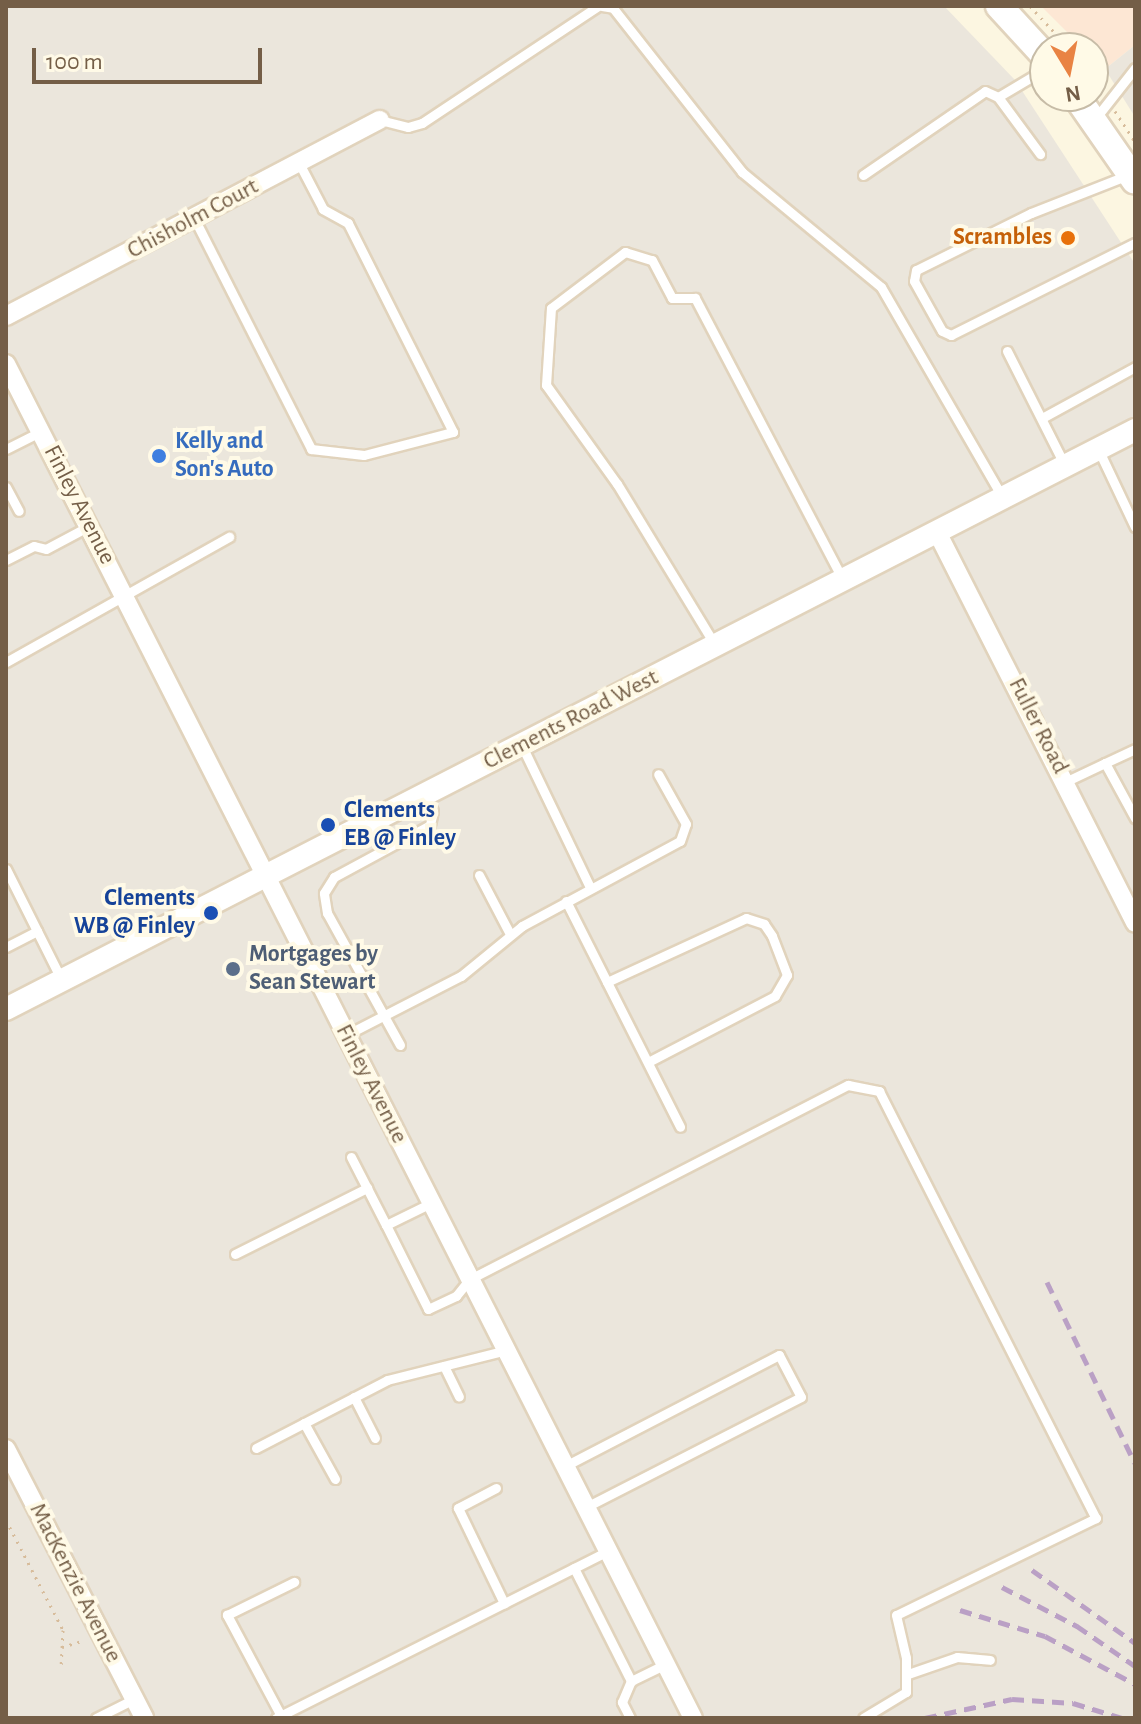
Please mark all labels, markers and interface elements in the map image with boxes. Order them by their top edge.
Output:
scale bar [36,32,266,82]
north arrow [1029,32,1109,112]
text: 100 m [46,50,103,74]
text: N [1063,82,1082,106]
street label: Chisholm Court [123,172,263,266]
place label: Scrambles [953,224,1052,252]
marker: Scrambles [1059,229,1077,247]
place label: Kelly and Son's Auto [175,428,274,484]
street label: Finley Avenue [37,441,121,569]
marker: Kelly and Son's Auto [150,447,168,465]
street label: Clements Road West [479,664,663,776]
street label: Fuller Road [1002,673,1074,779]
place label: Clements EB @ Finley [344,797,456,853]
marker: Clements EB @ Finley [319,816,337,834]
place label: Clements WB @ Finley [74,885,195,941]
marker: Clements WB @ Finley [202,904,220,922]
place label: Mortgages by Sean Stewart [249,941,378,997]
marker: Mortgages by Sean Stewart [224,960,242,978]
street label: Finley Avenue [329,1020,413,1148]
street label: MacKenzie Avenue [22,1499,128,1667]

